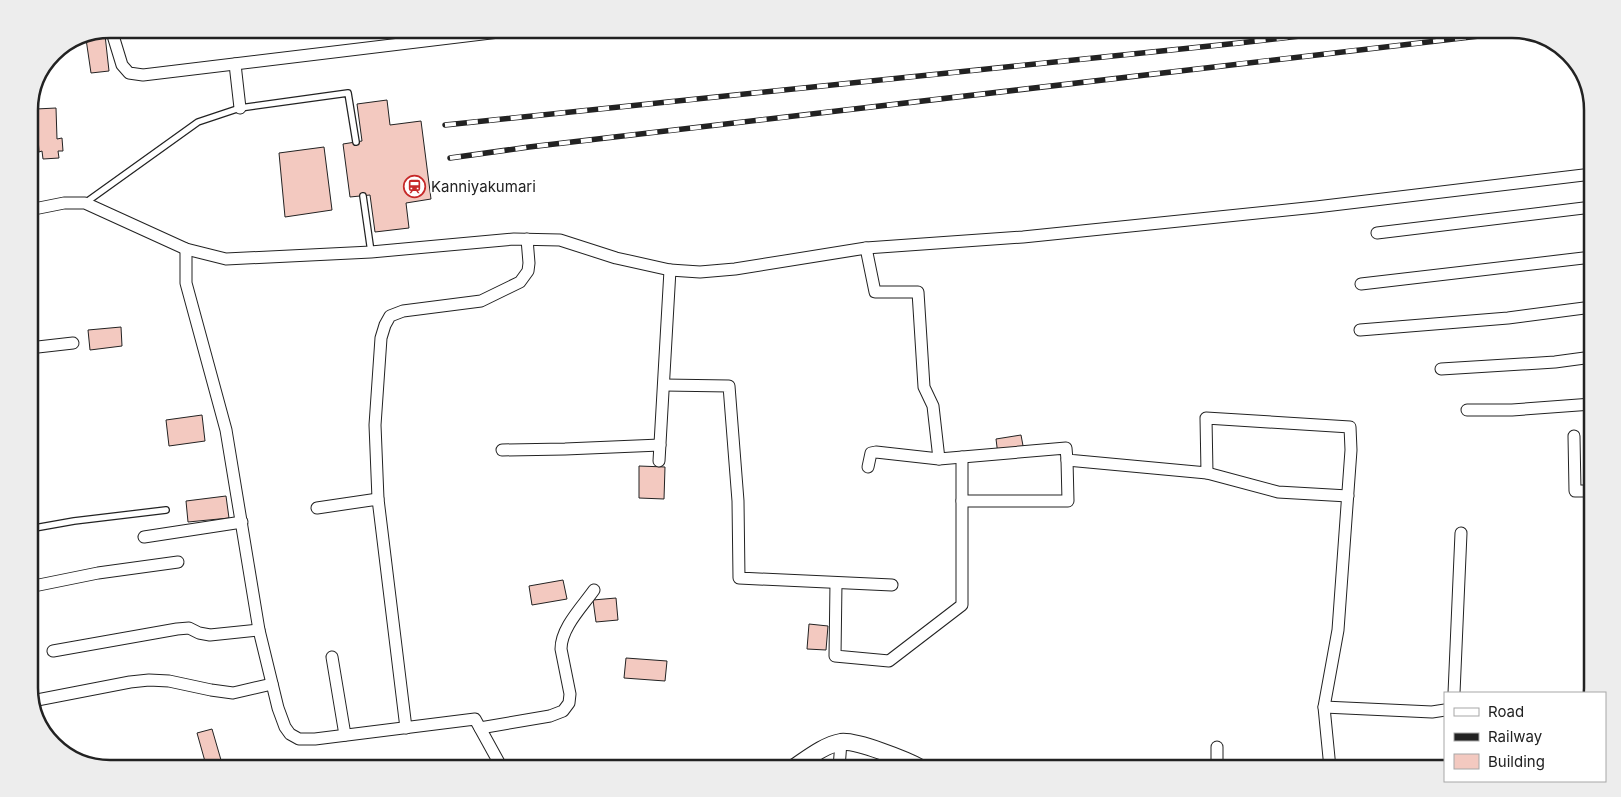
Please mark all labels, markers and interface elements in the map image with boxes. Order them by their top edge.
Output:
station icon: Kanniyakumari [403,175,427,199]
place label: Kanniyakumari [431,177,536,196]
legend [1444,692,1606,782]
text: Road [1488,702,1524,721]
text: Railway [1488,727,1543,746]
text: Building [1488,752,1545,771]

